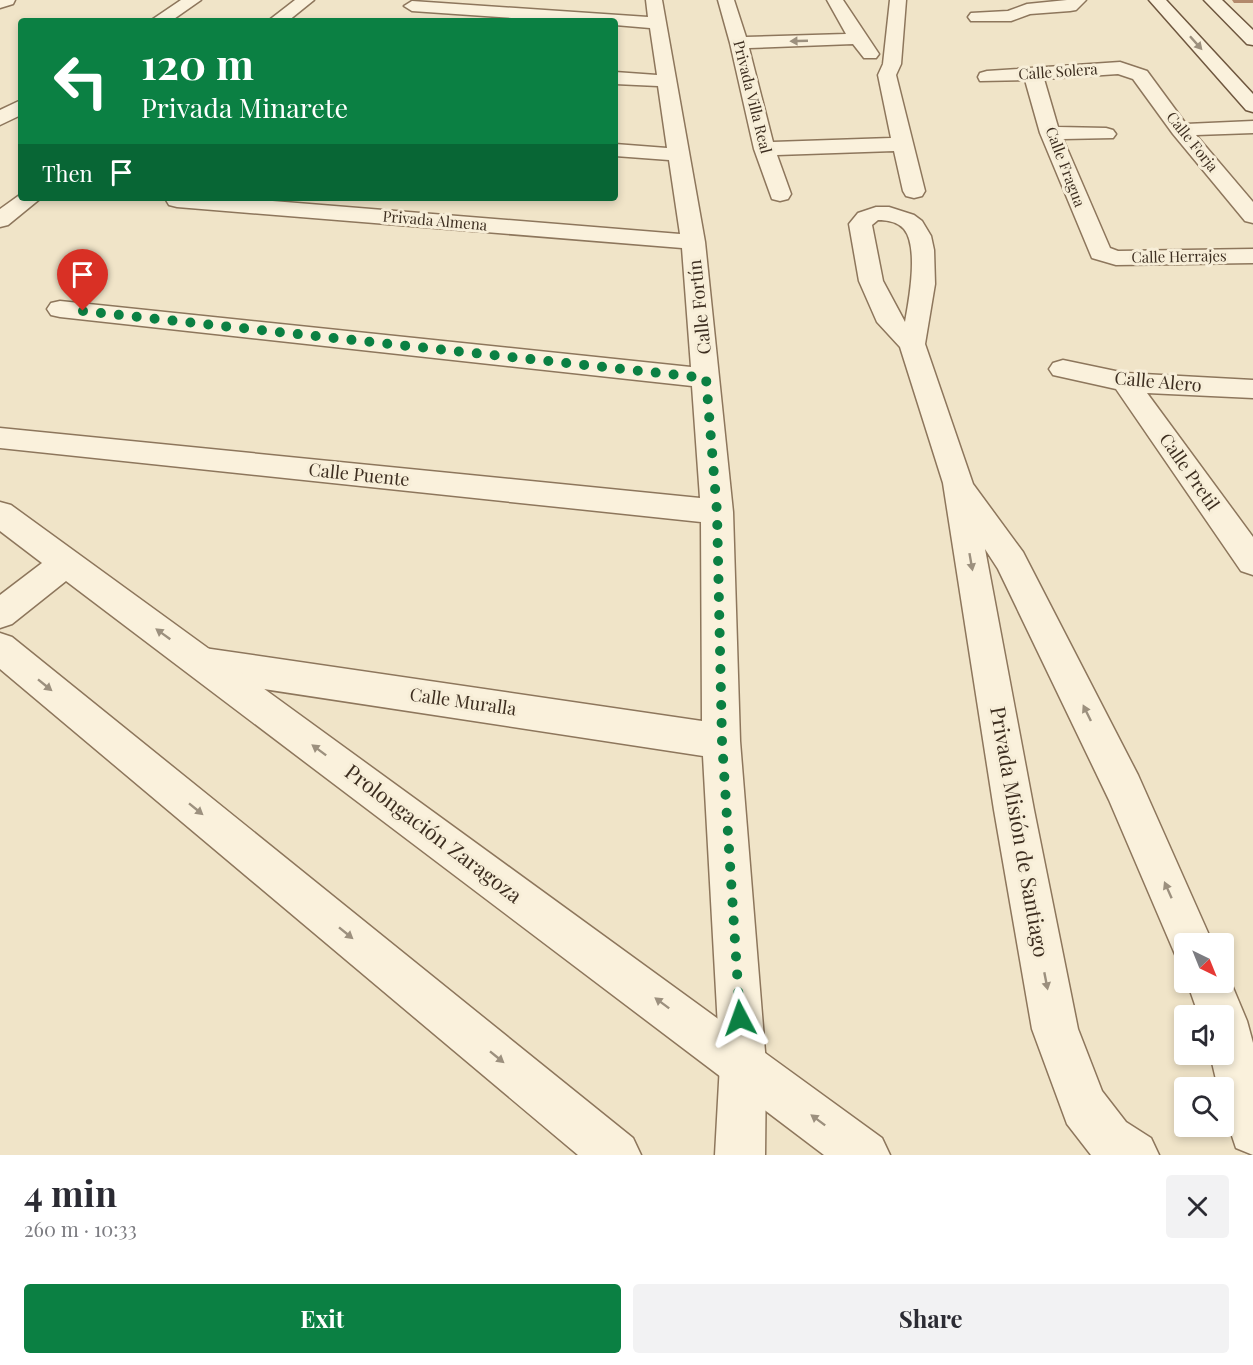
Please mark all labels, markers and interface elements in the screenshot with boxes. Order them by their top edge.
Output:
text: 120 m [141,35,254,91]
one-way arrow [790,36,809,45]
one-way arrow [1189,36,1203,51]
street label: Privada Villa Real [729,38,777,155]
icon: left [42,42,120,120]
street label: Calle Solera [1018,58,1099,84]
text: Privada Minarete [141,89,348,125]
street label: Calle Forja [1162,107,1224,176]
street label: Calle Fragua [1041,124,1091,210]
icon: arrive [105,156,138,189]
text: Then [42,158,93,188]
street label: Privada Almena [382,205,489,235]
street label: Calle Herrajes [1131,245,1227,267]
pin [57,249,108,311]
icon: arrive [66,258,99,291]
street label: Calle Fortín [682,258,716,356]
street label: Calle Alero [1114,365,1203,397]
street label: Calle Pretil [1154,428,1225,515]
street label: Calle Puente [307,457,411,491]
one-way arrow [967,552,976,571]
one-way arrow [155,628,171,640]
one-way arrow [37,679,53,692]
street label: Calle Muralla [408,682,518,720]
street label: Privada Misión de Santiago [985,704,1057,959]
one-way arrow [1082,704,1092,722]
one-way arrow [312,744,328,756]
street label: Prolongación Zaragoza [340,757,529,909]
one-way arrow [188,803,204,816]
one-way arrow [1163,881,1173,899]
one-way arrow [339,926,354,939]
north arrow [1174,933,1234,993]
map controls [1174,933,1234,1137]
one-way arrow [1042,972,1051,991]
position arrow [708,986,772,1050]
one-way arrow [654,998,669,1010]
button: sound [1174,1005,1234,1065]
one-way arrow [489,1050,504,1063]
button: search [1174,1077,1234,1137]
one-way arrow [811,1114,827,1126]
text: 4 min [24,1168,117,1216]
button: close [1166,1175,1229,1238]
text: 260 m · 10:33 [24,1215,137,1242]
button: Exit [24,1284,621,1353]
button: Share [633,1284,1229,1353]

